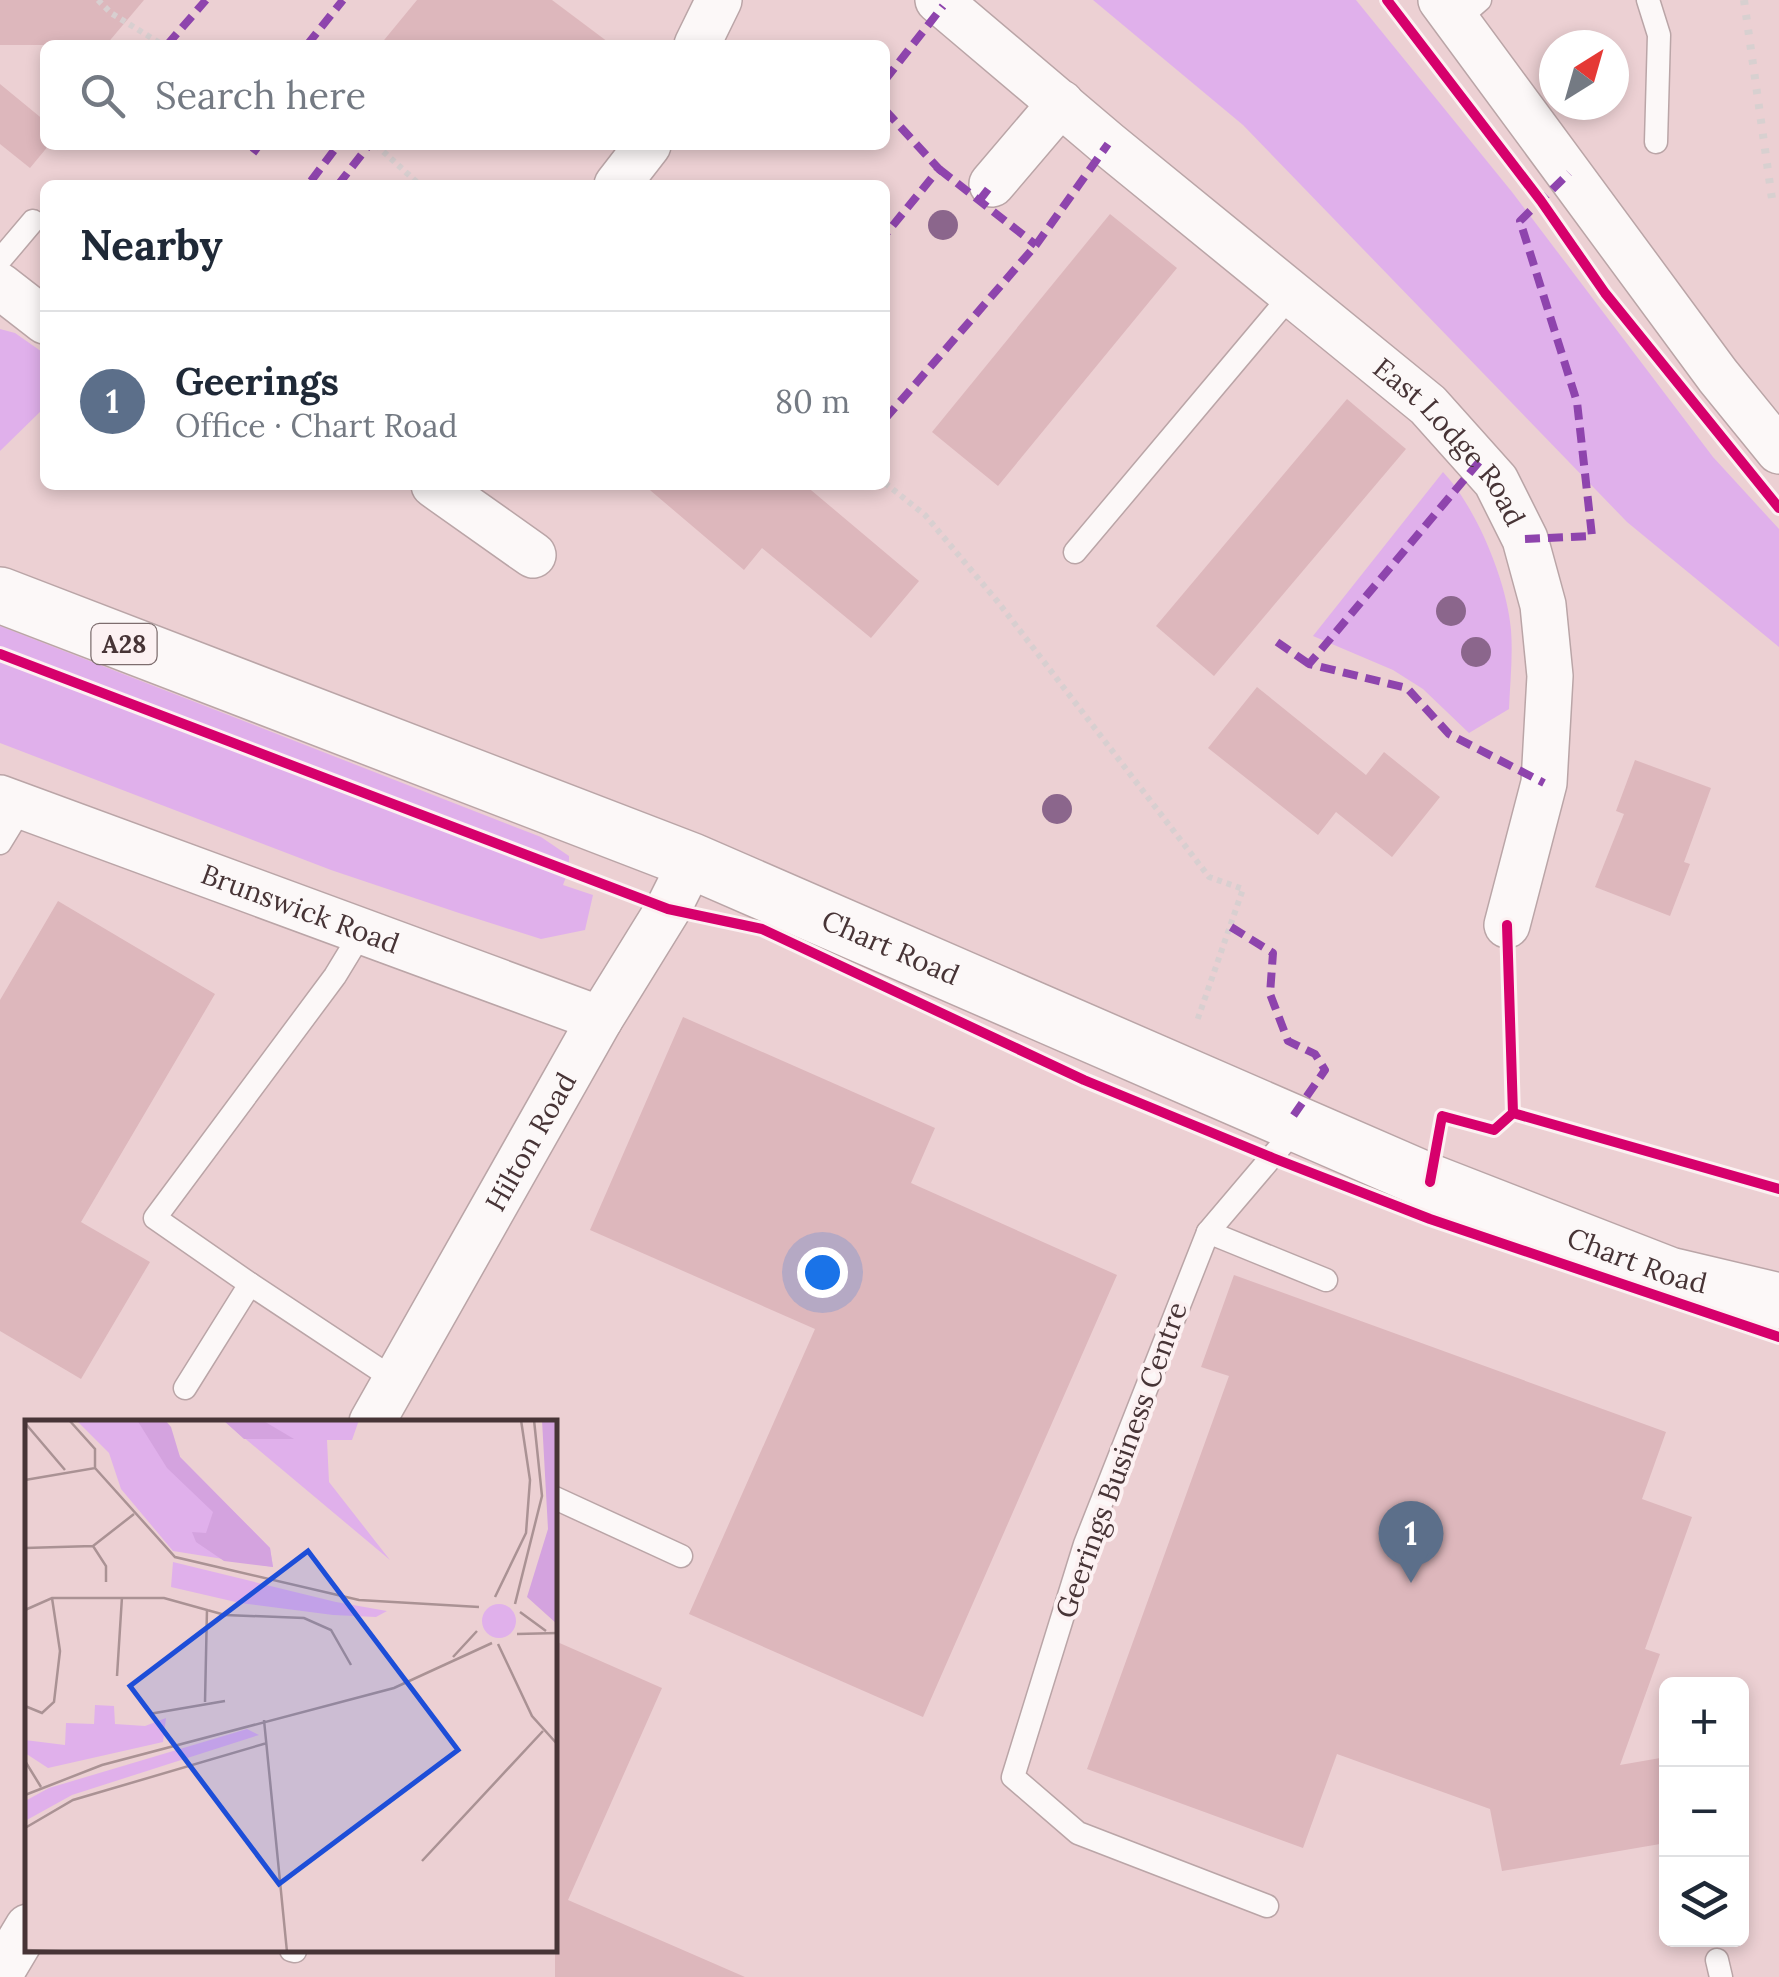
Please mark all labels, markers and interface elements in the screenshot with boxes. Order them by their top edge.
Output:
north arrow [1539,30,1629,120]
search box [40,40,890,150]
icon: search [75,68,130,123]
text: Search here [155,71,366,119]
text: Nearby [80,218,223,272]
street label: East Lodge Road [1366,350,1534,532]
text: Geerings [175,357,339,405]
text: 1 [106,381,119,422]
text: 80 m [775,381,850,422]
text: Office · Chart Road [175,405,458,446]
road number: A28 [92,624,156,664]
street label: Brunswick Road [196,856,404,962]
street label: Chart Road [816,902,965,993]
street label: Hilton Road [477,1066,584,1218]
street label: Chart Road [1562,1219,1711,1301]
your location [797,1247,848,1298]
street label: Geerings Business Centre [1047,1297,1195,1623]
inset map [25,1420,558,1952]
pin: 1 [1378,1500,1444,1583]
map controls [1659,1677,1749,1947]
button: + [1659,1677,1749,1767]
button: − [1659,1767,1749,1857]
button: layers [1659,1857,1749,1947]

